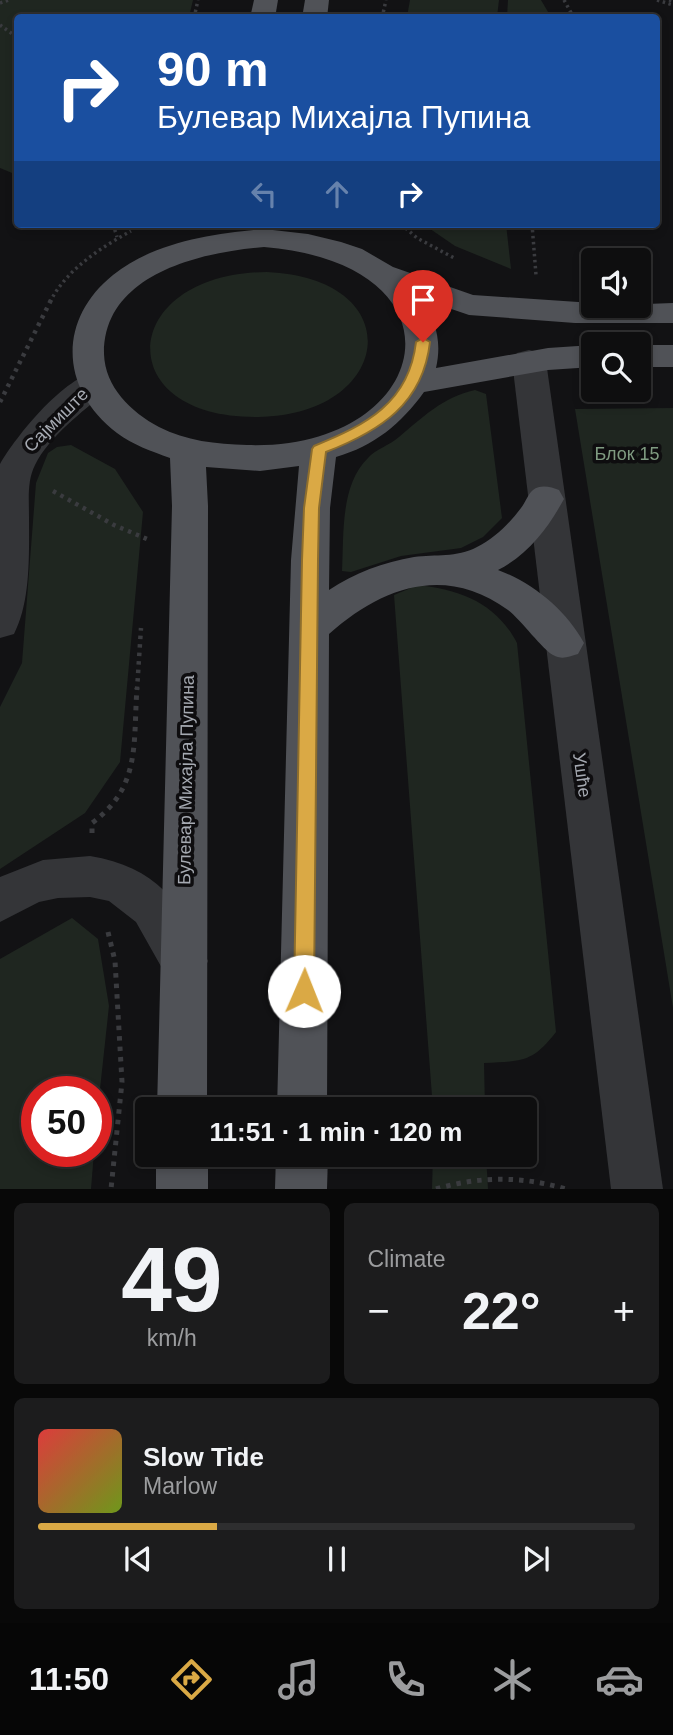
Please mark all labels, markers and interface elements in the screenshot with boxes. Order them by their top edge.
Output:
icon: right [42,42,133,133]
text: 90 m [157,42,269,96]
text: Булевар Михајла Пупина [157,99,530,135]
icon: left [245,175,283,213]
icon: ahead [318,175,356,213]
icon: right [391,175,429,213]
map controls [581,248,651,402]
button: sound [581,248,651,318]
pin [393,270,453,342]
icon: arrive [404,281,442,319]
button: search [581,332,651,402]
street label: Сајмиште [20,384,92,456]
park label: Блок 15 [594,444,660,464]
street label: Булевар Михајла Пупина [174,674,198,885]
street label: Ушће [569,751,595,799]
position arrow [267,954,341,1028]
speed limit sign: 50 [21,1076,112,1167]
text: 11:51 · 1 min · 120 m [210,1117,462,1147]
text: 49 [121,1229,222,1330]
text: Climate [368,1246,445,1272]
text: 22° [462,1282,541,1340]
text: − [368,1290,390,1332]
text: + [613,1290,635,1332]
text: km/h [147,1325,197,1351]
text: Slow Tide [143,1442,264,1472]
text: Marlow [143,1473,217,1499]
icon: previous [119,1540,157,1578]
icon: pause [318,1540,356,1578]
icon: next [517,1540,555,1578]
icon: directions [167,1655,216,1704]
icon: music [274,1655,323,1704]
icon: phone [381,1655,430,1704]
icon: climate [488,1655,537,1704]
icon: car [595,1655,644,1704]
text: 11:50 [29,1661,109,1697]

